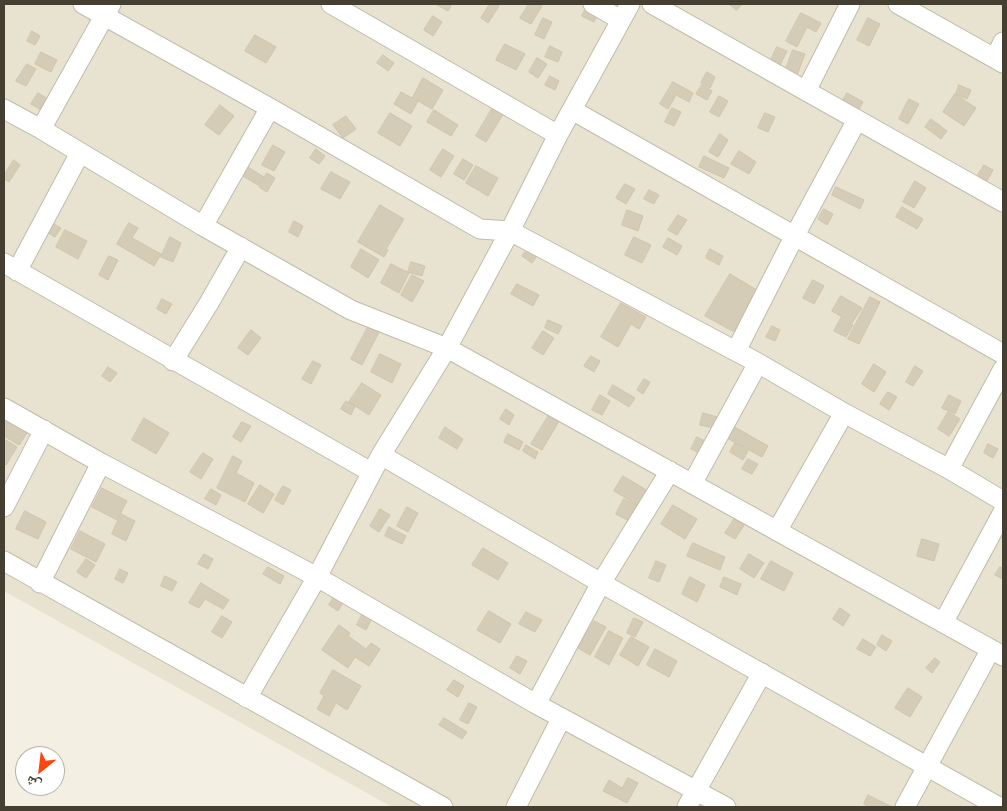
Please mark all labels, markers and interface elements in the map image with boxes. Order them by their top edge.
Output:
north arrow [15,746,65,796]
text: ش [22,773,44,795]

